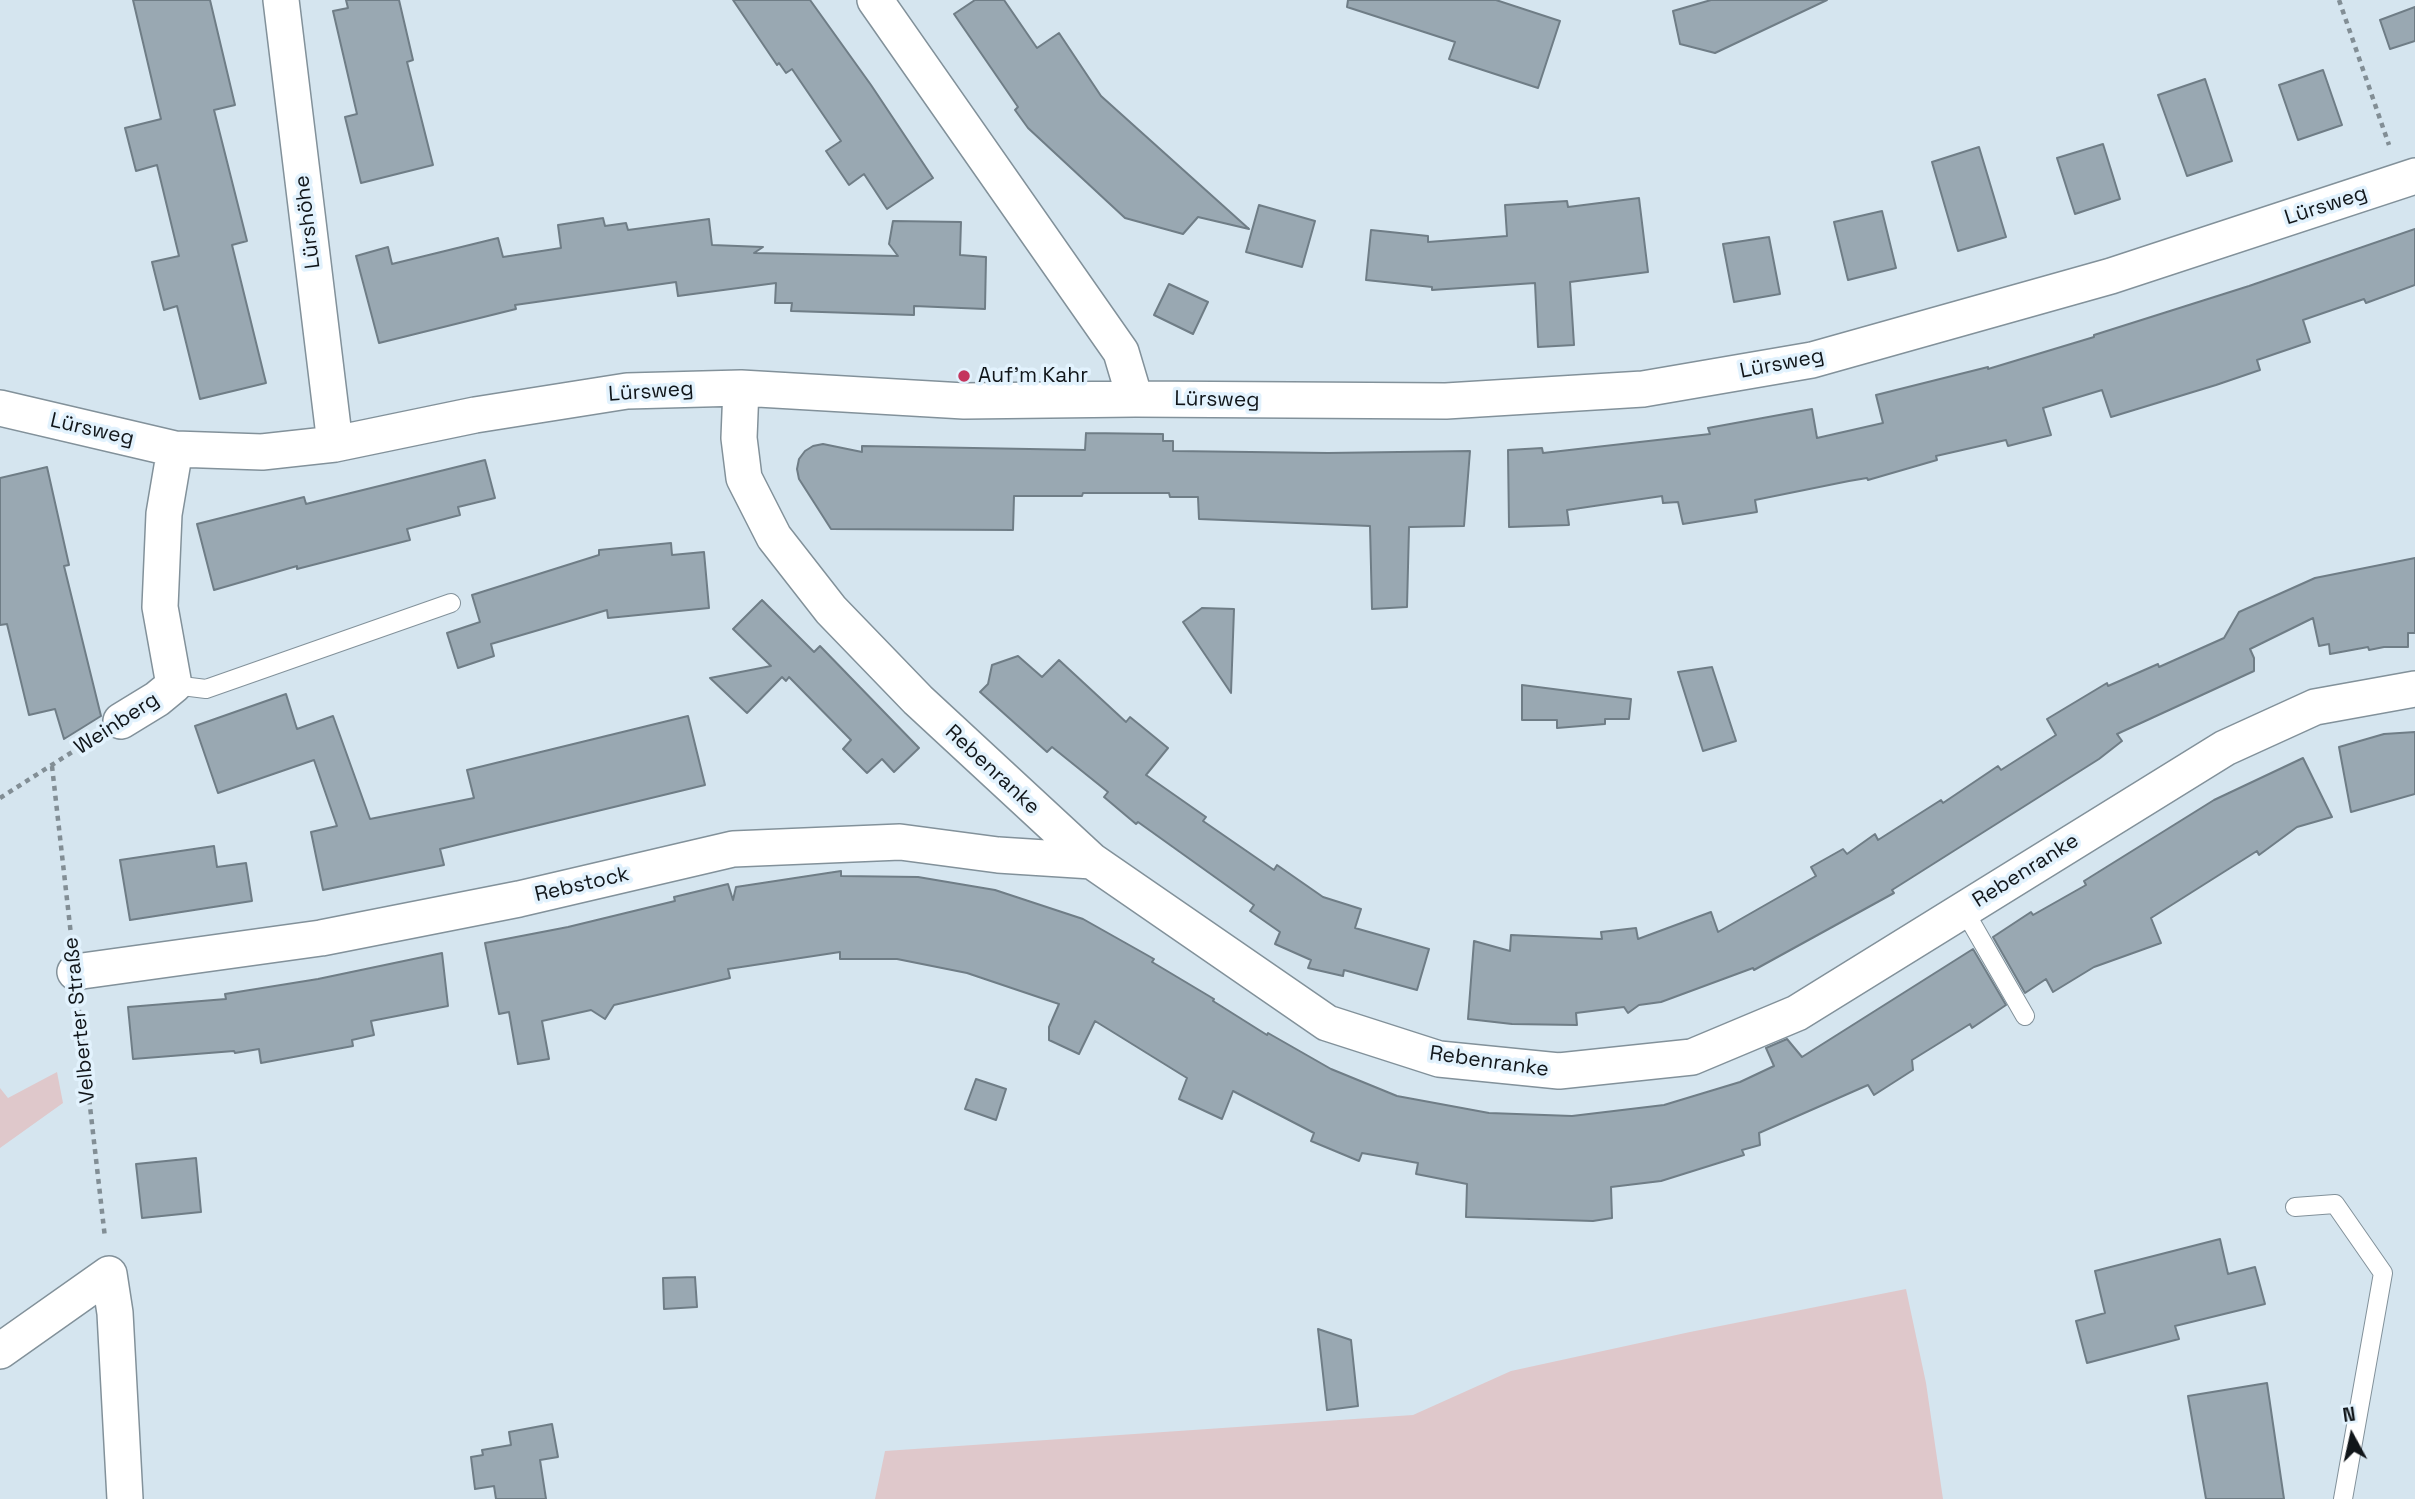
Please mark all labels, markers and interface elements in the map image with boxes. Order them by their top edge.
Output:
street label: Lürshöhe [290,174,326,270]
street label: Lürsweg [2282,181,2370,231]
street label: Lürsweg [1738,343,1826,385]
place label: Auf'm Kahr [978,363,1088,389]
marker: Auf'm Kahr [956,368,972,384]
street label: Lürsweg [608,376,694,408]
street label: Lürsweg [1174,387,1260,413]
street label: Lürsweg [48,408,136,452]
street label: Weinberg [70,687,164,761]
street label: Rebenranke [939,720,1045,820]
street label: Rebenranke [1968,828,2084,914]
street label: Rebstock [532,862,632,908]
street label: Velberter Straße [59,936,101,1104]
street label: Rebenranke [1428,1041,1550,1083]
north arrow [2317,1401,2387,1471]
text: N [2341,1401,2357,1428]

